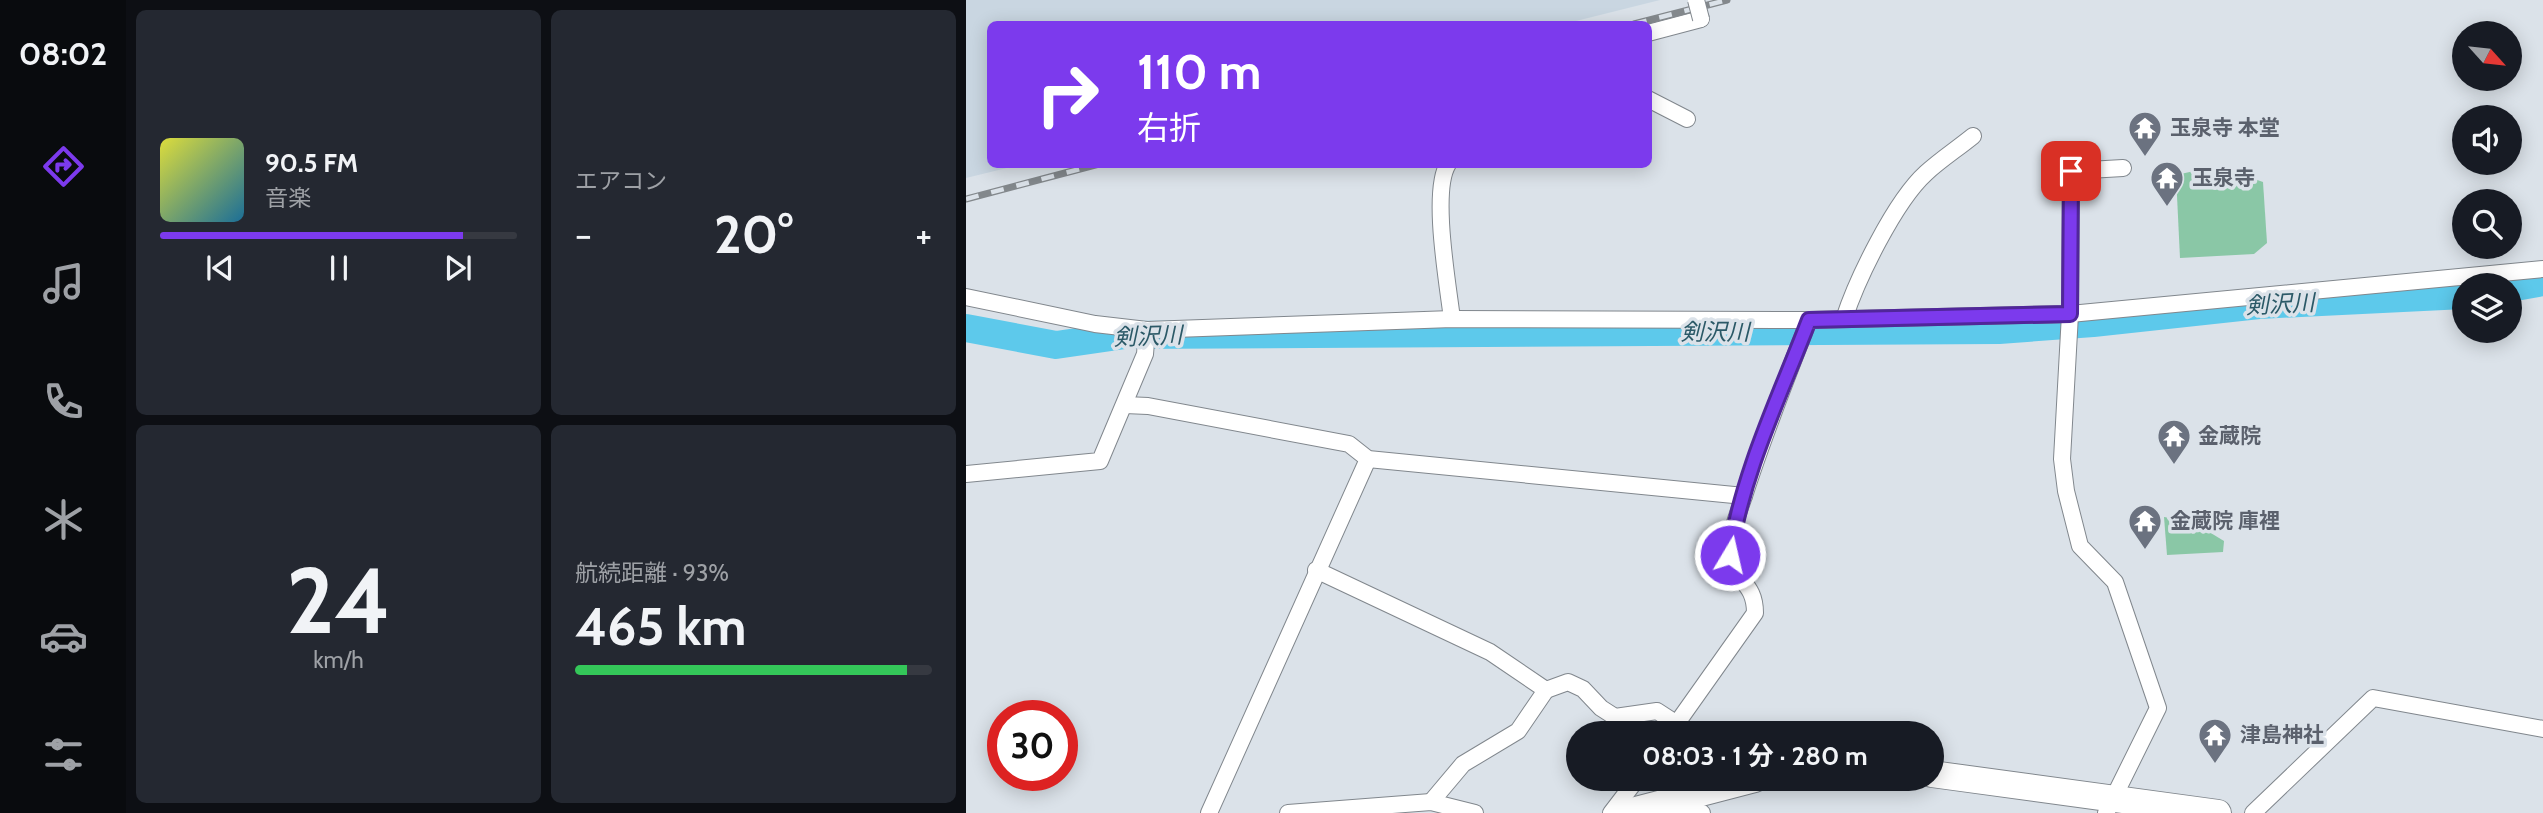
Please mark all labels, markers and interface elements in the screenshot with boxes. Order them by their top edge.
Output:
north arrow [2452,21,2522,91]
map controls [2452,21,2522,343]
text: 08:02 [19,34,107,73]
text: 110 m [1137,42,1261,101]
icon: right [1022,49,1113,140]
button: sound [2452,105,2522,175]
text: 右折 [1137,108,1201,147]
temple icon: 玉泉寺 本堂 [2126,109,2164,158]
place label: 玉泉寺 本堂 [2170,115,2280,140]
pin [2041,141,2101,201]
icon: directions [39,142,88,191]
text: 90.5 FM [265,147,358,179]
icon: arrive [2052,152,2090,190]
temple icon: 玉泉寺 [2148,159,2186,208]
place label: 玉泉寺 [2192,165,2255,190]
text: エアコン [575,167,667,195]
text: 音楽 [265,184,311,212]
button: search [2452,189,2522,259]
text: 20° [714,203,793,266]
text: − [575,211,592,258]
text: + [915,211,932,258]
icon: previous [201,249,239,287]
icon: pause [320,249,358,287]
icon: next [439,249,477,287]
icon: music [39,259,88,308]
button: layers [2452,273,2522,343]
water label: 剣沢川 [2245,288,2318,320]
water label: 剣沢川 [1681,318,1753,346]
water label: 剣沢川 [1113,321,1186,351]
icon: phone [39,377,88,426]
temple icon: 金蔵院 [2155,417,2193,466]
place label: 金蔵院 [2198,423,2261,448]
icon: climate [39,495,88,544]
temple icon: 金蔵院 庫裡 [2126,502,2164,551]
place label: 金蔵院 庫裡 [2170,508,2280,533]
position arrow [1693,518,1767,592]
text: 24 [286,545,391,656]
text: 航続距離 · 93% [575,559,729,587]
text: 465 km [575,595,747,658]
icon: car [39,612,88,661]
text: km/h [313,646,364,674]
speed limit sign: 30 [987,700,1078,791]
temple icon: 津島神社 [2196,716,2234,765]
place label: 津島神社 [2240,722,2324,747]
icon: filters [39,730,88,779]
text: 08:03 · 1 分 · 280 m [1642,740,1868,772]

